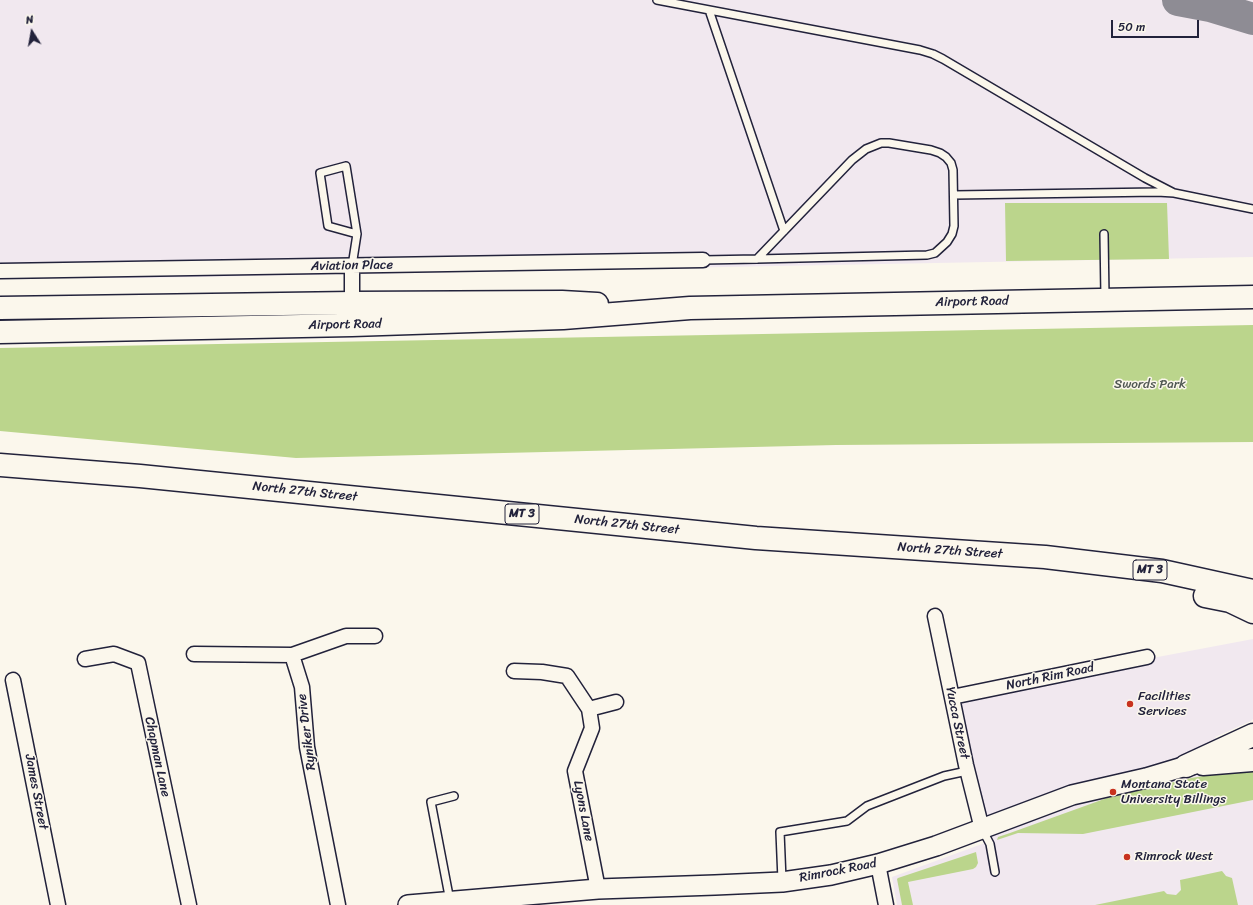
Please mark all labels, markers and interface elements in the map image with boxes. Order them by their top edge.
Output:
text: N [24,10,35,30]
north arrow [12,12,52,52]
scale bar [1113,12,1201,38]
text: 50 m [1118,16,1145,38]
street label: Aviation Place [311,257,393,275]
street label: Airport Road [935,294,1009,310]
street label: Airport Road [308,317,382,333]
park label: Swords Park [1114,377,1186,393]
street label: North 27th Street [252,479,358,505]
road number: MT 3 [505,504,539,524]
street label: North 27th Street [574,512,680,538]
street label: North 27th Street [897,540,1003,562]
road number: MT 3 [1133,560,1167,580]
street label: North Rim Road [1005,660,1095,694]
street label: Yucca Street [942,685,972,761]
place label: Facilities Services [1138,689,1190,720]
street label: Ryniker Drive [295,693,319,771]
marker: Facilities Services [1125,699,1135,709]
street label: Chapman Lane [141,716,173,798]
street label: James Street [21,753,51,831]
place label: Montana State University Billings [1121,777,1226,808]
street label: Lyons Lane [569,779,597,843]
marker: Montana State University Billings [1108,787,1118,797]
place label: Rimrock West [1135,849,1214,865]
marker: Rimrock West [1122,852,1132,862]
street label: Rimrock Road [798,856,878,886]

